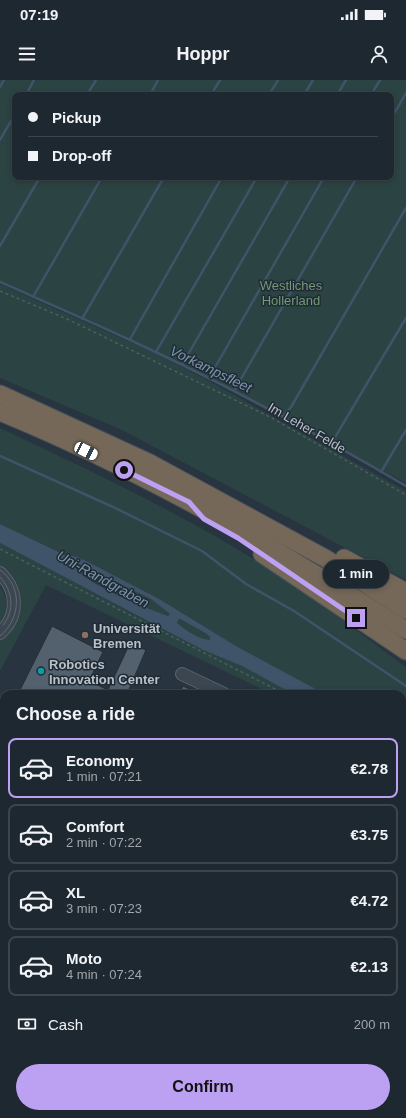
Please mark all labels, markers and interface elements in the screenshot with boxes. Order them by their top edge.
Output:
text: 07:19 [20,6,58,23]
icon: menu [16,43,38,65]
icon: person [368,43,390,65]
text: Hoppr [177,44,230,64]
text: Pickup [52,109,101,126]
text: Drop-off [52,147,111,164]
park label: Westliches Hollerland [260,278,323,308]
water label: Vorkampsfleet [168,342,255,396]
street label: Im Leher Felde [265,400,349,456]
car [73,440,99,462]
route start [115,461,133,479]
water label: Uni-Randgraben [54,547,152,611]
callout: 1 min [323,560,389,588]
text: 1 min [339,566,373,581]
route end [347,609,365,627]
place label: Universität Bremen [93,621,161,651]
marker: Universität Bremen [80,630,90,640]
place label: Robotics Innovation Center [49,657,160,687]
marker: Robotics Innovation Center [36,666,46,676]
text: Choose a ride [16,704,135,724]
icon: car [18,750,54,786]
text: Economy [66,752,134,769]
text: €2.78 [350,760,388,777]
text: 1 min · 07:21 [66,769,142,784]
icon: car [18,816,54,852]
text: Comfort [66,818,124,835]
text: €3.75 [350,826,388,843]
text: 2 min · 07:22 [66,835,142,850]
icon: car [18,882,54,918]
text: XL [66,884,85,901]
text: €4.72 [350,892,388,909]
text: 3 min · 07:23 [66,901,142,916]
icon: car [18,948,54,984]
text: Moto [66,950,102,967]
text: €2.13 [350,958,388,975]
text: 4 min · 07:24 [66,967,142,982]
icon: cash [16,1013,38,1035]
text: Cash [48,1016,83,1033]
text: 200 m [354,1017,390,1032]
button: Confirm [16,1064,390,1110]

